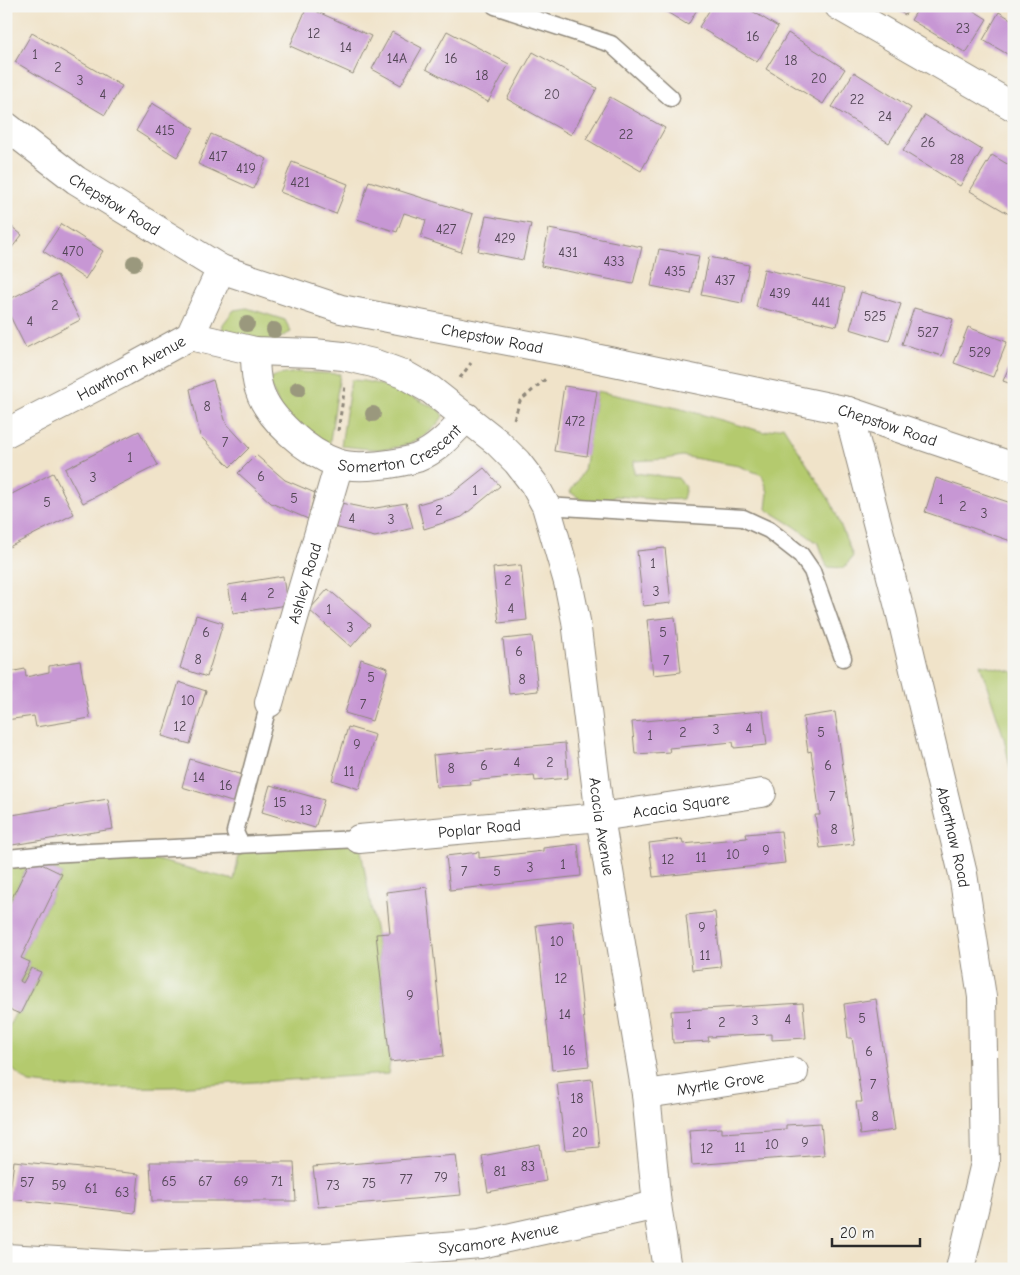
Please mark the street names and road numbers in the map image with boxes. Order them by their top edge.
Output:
street label: Chepstow Road [65,170,163,239]
street label: Chepstow Road [440,320,545,357]
street label: Hawthorn Avenue [74,332,189,405]
street label: Chepstow Road [836,401,939,450]
street label: Somerton Crescent [336,421,465,476]
street label: Ashley Road [285,541,325,626]
street label: Acacia Avenue [585,776,618,877]
street label: Aberthaw Road [932,785,973,889]
street label: Acacia Square [632,790,731,822]
street label: Poplar Road [437,816,522,842]
street label: Myrtle Grove [675,1069,766,1099]
street label: Sycamore Avenue [438,1219,560,1257]

